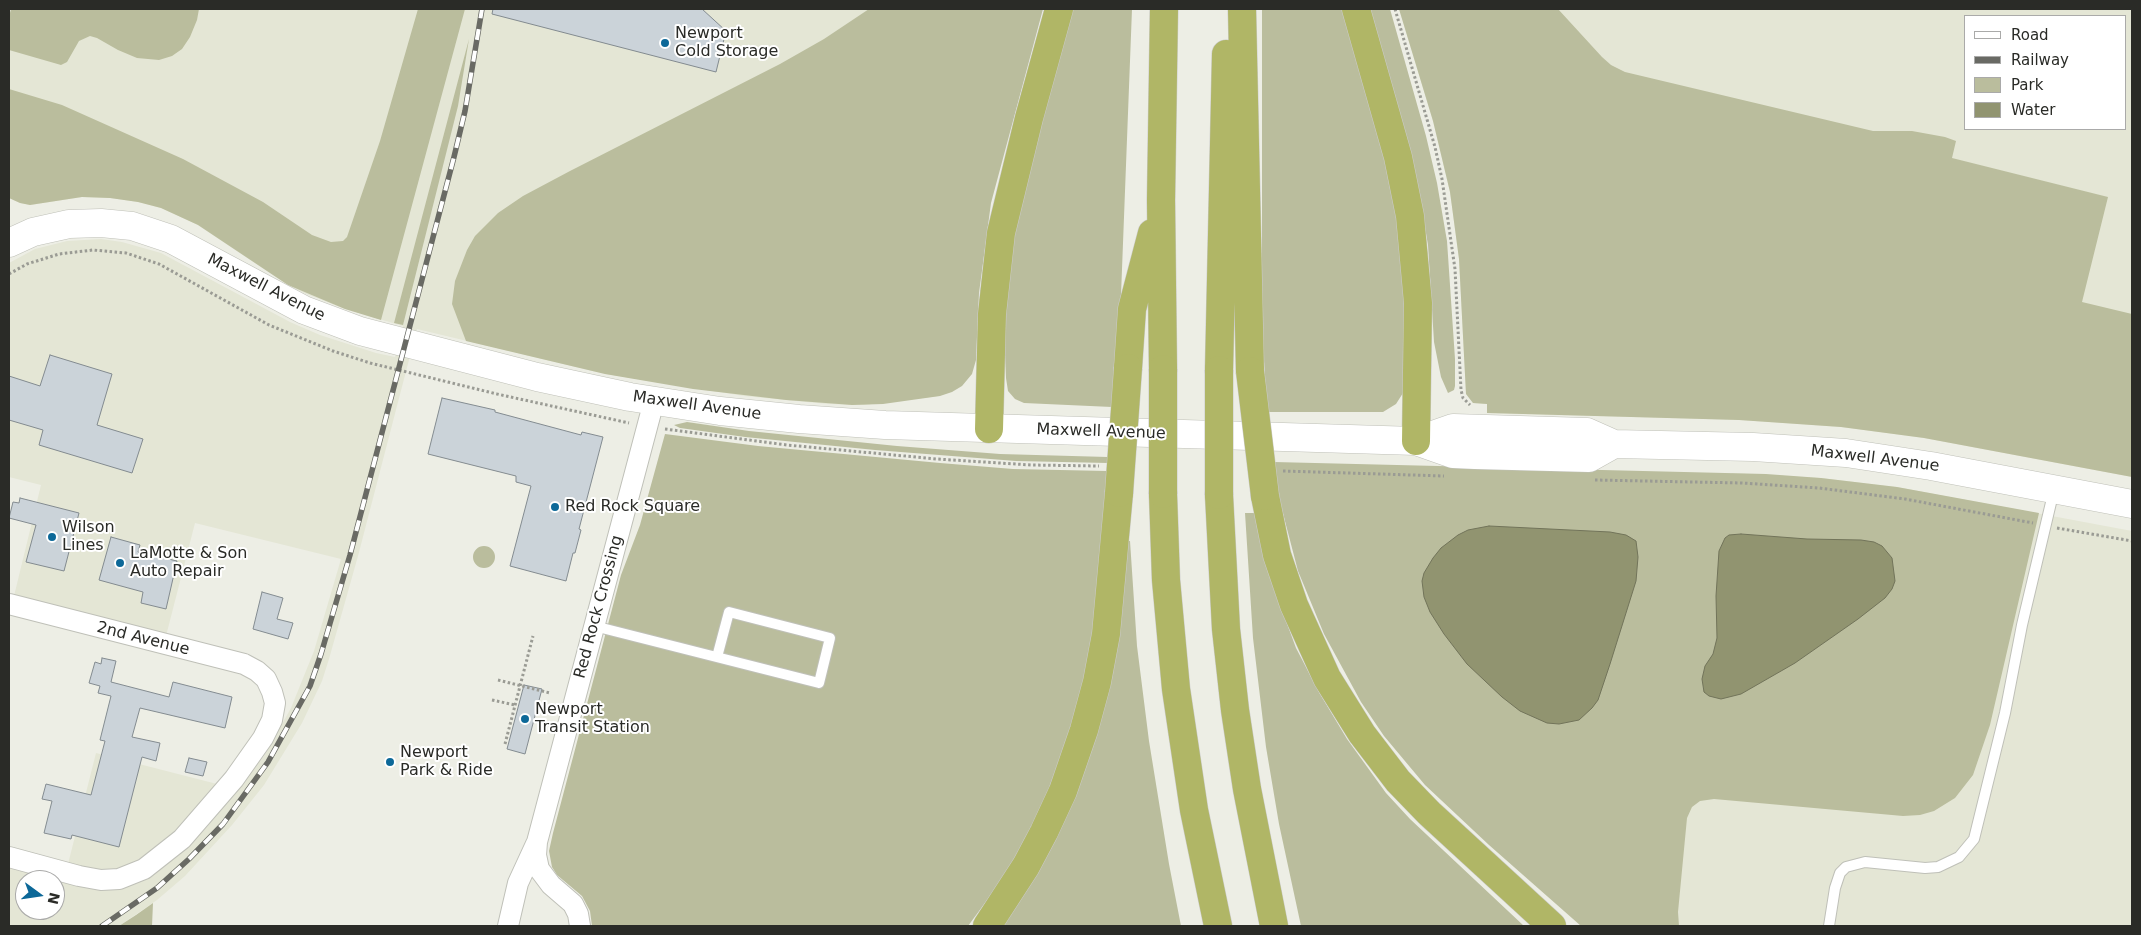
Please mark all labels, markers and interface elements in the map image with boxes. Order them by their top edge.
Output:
legend [1964,15,2126,130]
place label: Newport Cold Storage [675,24,778,62]
text: Road [2011,26,2049,44]
marker: Newport Cold Storage [659,37,671,49]
text: Railway [2011,51,2069,69]
text: Park [2011,76,2043,94]
text: Water [2011,101,2055,119]
street label: Maxwell Avenue [204,250,328,326]
street label: Maxwell Avenue [632,387,762,425]
street label: Maxwell Avenue [1036,420,1166,444]
street label: Maxwell Avenue [1810,442,1940,476]
place label: Red Rock Square [565,497,700,517]
marker: Red Rock Square [549,501,561,513]
place label: Wilson Lines [62,518,115,556]
marker: Wilson Lines [46,531,58,543]
street label: Red Rock Crossing [571,533,627,681]
place label: LaMotte & Son Auto Repair [130,544,247,582]
marker: LaMotte & Son Auto Repair [114,557,126,569]
street label: 2nd Avenue [95,618,191,660]
place label: Newport Transit Station [535,700,650,738]
marker: Newport Transit Station [519,713,531,725]
place label: Newport Park & Ride [400,743,493,781]
marker: Newport Park & Ride [384,756,396,768]
north arrow [15,870,65,920]
text: N [44,891,63,906]

